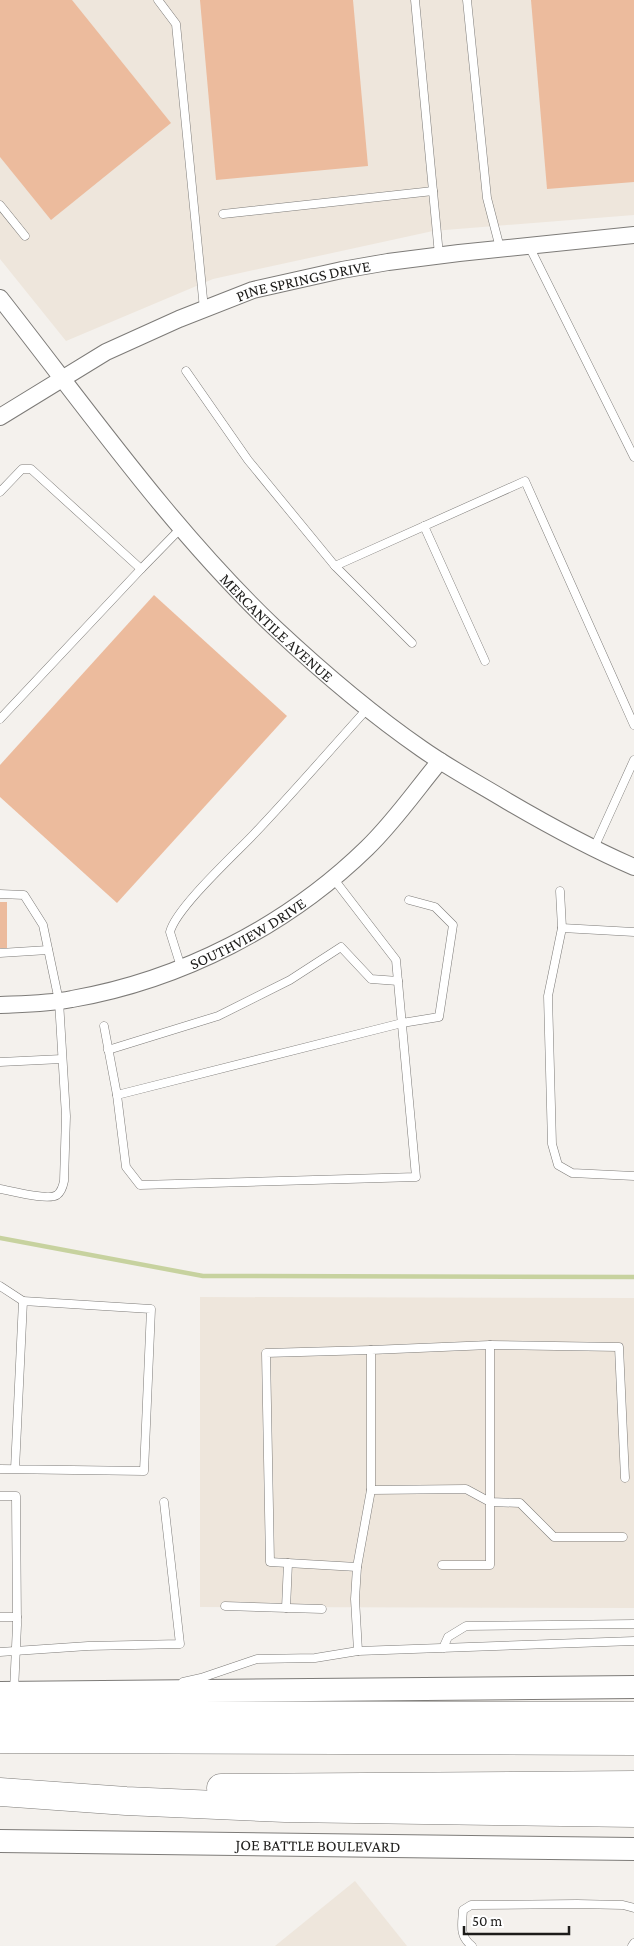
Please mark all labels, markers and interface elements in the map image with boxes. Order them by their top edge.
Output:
street label: PINE SPRINGS DRIVE [233,257,372,304]
street label: MERCANTILE AVENUE [217,570,337,685]
street label: SOUTHVIEW DRIVE [187,894,309,972]
street label: JOE BATTLE BOULEVARD [233,1835,401,1855]
scale bar [464,1904,569,1936]
text: 50 m [472,1913,502,1929]

